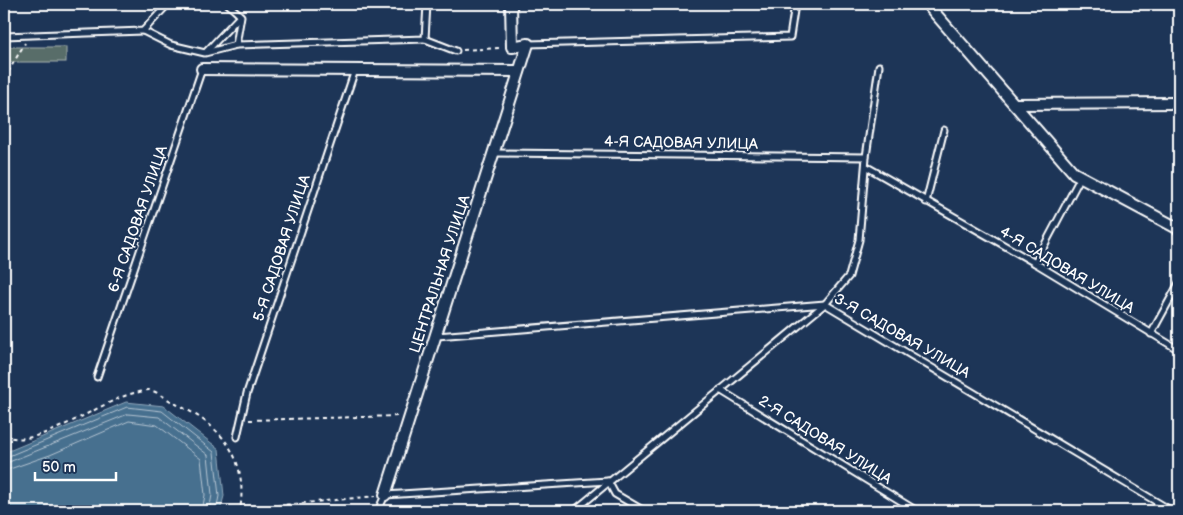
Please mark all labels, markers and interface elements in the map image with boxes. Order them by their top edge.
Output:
street label: 4-Я САДОВАЯ УЛИЦА [604,132,759,154]
street label: 6-Я САДОВАЯ УЛИЦА [104,142,172,295]
street label: 5-Я САДОВАЯ УЛИЦА [249,171,315,324]
street label: ЦЕНТРАЛЬНАЯ УЛИЦА [405,192,475,355]
street label: 4-Я САДОВАЯ УЛИЦА [996,222,1139,318]
street label: 3-Я САДОВАЯ УЛИЦА [831,289,974,383]
street label: 2-Я САДОВАЯ УЛИЦА [755,391,896,489]
scale bar [35,450,116,482]
text: 50 m [42,458,76,477]

